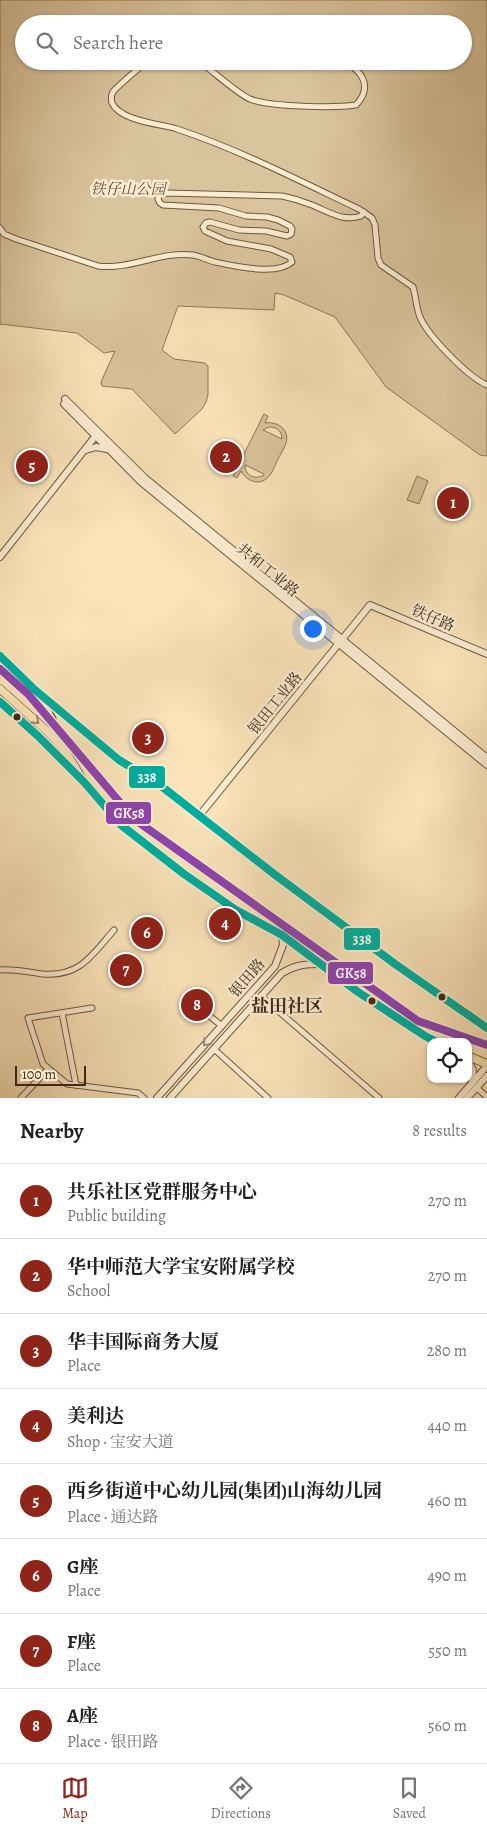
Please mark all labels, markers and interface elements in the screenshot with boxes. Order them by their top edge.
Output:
search box [15,15,472,70]
icon: search [33,29,61,57]
text: Search here [73,30,163,56]
park label: 铁仔山公园 [90,179,167,199]
pin: 2 [210,438,242,476]
pin: 5 [16,447,48,485]
pin: 1 [437,484,469,522]
street label: 共和工业路 [233,539,303,601]
street label: 铁仔路 [408,600,458,636]
your location [300,616,326,642]
street label: 银田工业路 [244,668,306,738]
unlabelled marker [12,712,22,722]
one-way arrow [31,715,40,724]
pin: 3 [132,719,164,757]
line badge: 338 [128,765,166,789]
text: 338 [138,768,157,787]
line badge: GK58 [105,801,152,825]
text: GK58 [113,804,145,823]
pin: 4 [209,905,241,943]
pin: 6 [131,914,163,952]
line badge: 338 [343,927,381,951]
text: 338 [353,930,372,949]
pin: 7 [110,951,142,989]
street label: 银田路 [225,954,269,1002]
line badge: GK58 [327,961,374,985]
text: GK58 [335,964,367,983]
pin: 8 [181,986,213,1024]
unlabelled marker [437,992,447,1002]
district label: 盐田社区 [251,994,323,1018]
unlabelled marker [367,996,377,1006]
one-way arrow [203,1038,212,1047]
map controls [427,1038,472,1083]
button: locate [427,1038,472,1083]
scale bar [15,1063,86,1086]
text: 100 m [22,1065,56,1084]
text: Nearby [20,1117,83,1145]
text: 8 results [412,1120,467,1142]
text: 共乐社区党群服务中心 [67,1179,257,1205]
text: 1 [33,1190,39,1212]
text: 270 m [428,1190,467,1212]
text: Public building [67,1205,166,1227]
text: 华中师范大学宝安附属学校 [67,1254,295,1280]
text: 2 [32,1265,40,1287]
text: 270 m [428,1265,467,1287]
text: School [67,1280,110,1302]
text: 华丰国际商务大厦 [67,1329,219,1355]
text: 3 [33,1340,39,1362]
text: 280 m [427,1340,467,1362]
text: Place [67,1355,101,1377]
text: 美利达 [67,1403,124,1429]
text: 4 [32,1415,40,1437]
text: 440 m [427,1415,467,1437]
text: Shop · 宝安大道 [67,1431,174,1453]
text: 西乡街道中心幼儿园(集团)山海幼儿园 [67,1478,382,1504]
text: 5 [33,1490,39,1512]
text: 460 m [427,1490,467,1512]
text: Place · 通达路 [67,1506,158,1528]
text: G座 [67,1554,98,1580]
text: 6 [32,1565,40,1587]
text: 490 m [427,1565,467,1587]
text: Place [67,1580,101,1602]
text: F座 [67,1629,96,1655]
text: 7 [33,1640,39,1662]
text: 550 m [428,1640,467,1662]
text: Place [67,1655,101,1677]
text: A座 [67,1703,98,1729]
text: 8 [32,1715,40,1737]
text: 560 m [428,1715,467,1737]
text: Place · 银田路 [67,1731,158,1753]
tab: Map [61,1774,89,1823]
tab: Directions [211,1774,271,1823]
tab: Saved [393,1774,426,1823]

